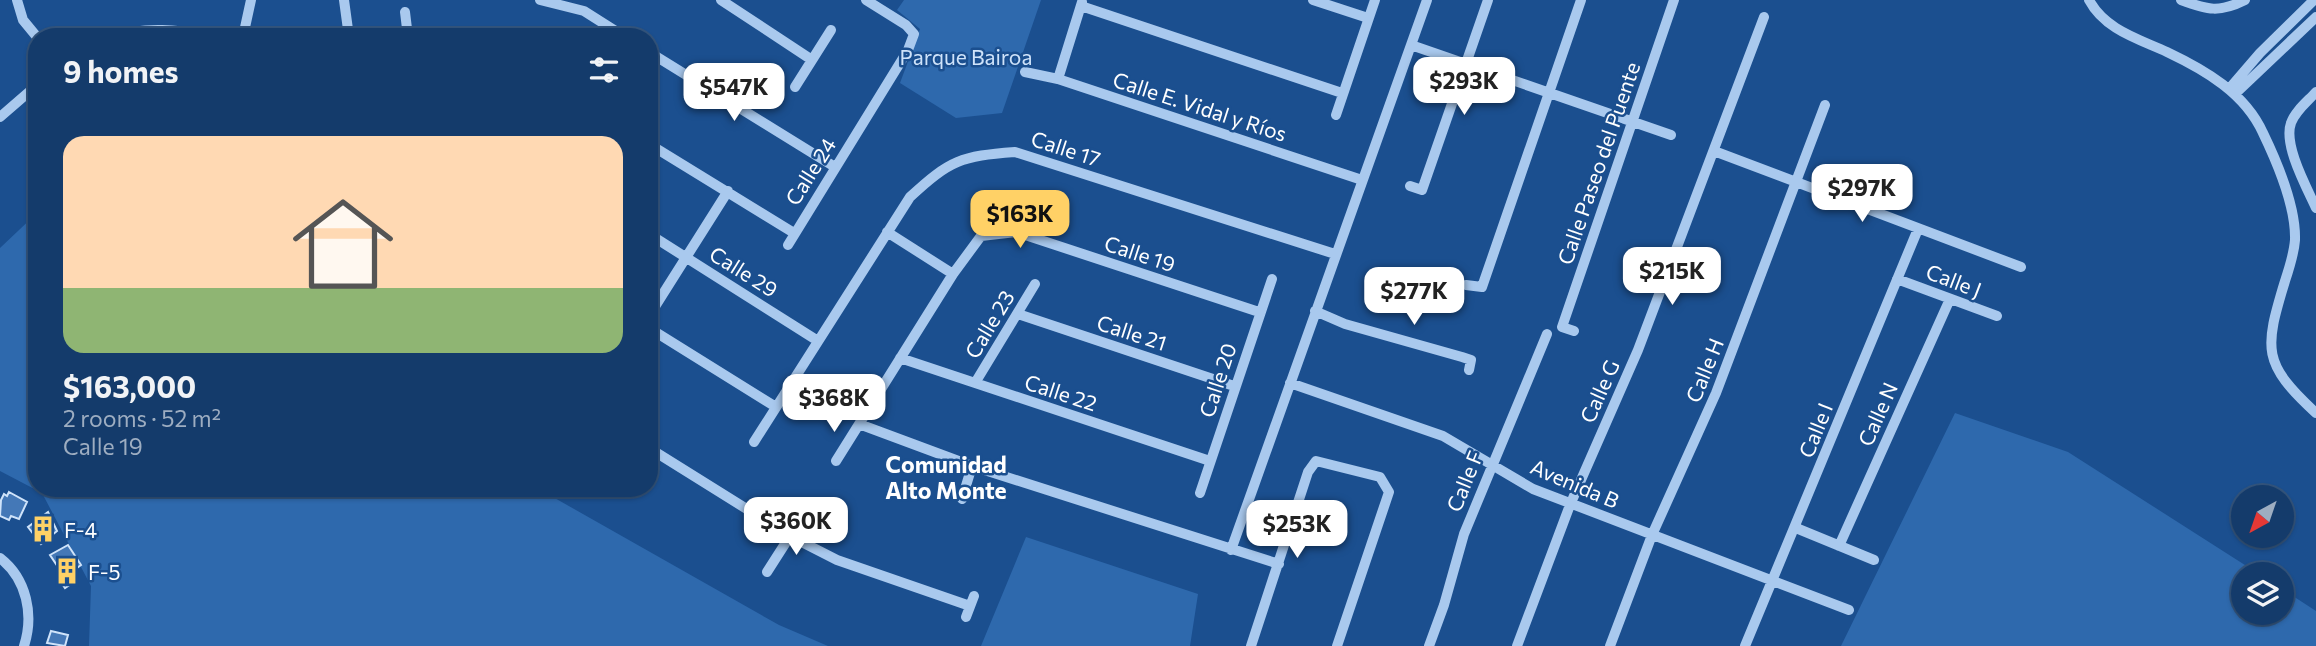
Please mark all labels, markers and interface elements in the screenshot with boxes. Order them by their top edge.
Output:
park label: Parque Bairoa [900,44,1032,69]
icon: filters [585,51,623,89]
text: 9 homes [63,52,178,89]
pin: $293K [1415,58,1513,117]
street label: Calle Paseo del Puente [1552,58,1644,268]
pin: $547K [685,64,783,123]
street label: Calle E. Vidal y Ríos [1110,66,1290,146]
text: $293K [1429,66,1499,94]
text: $547K [700,72,768,100]
street label: Calle 17 [1028,125,1104,171]
street label: Calle 24 [780,132,841,209]
pin: $297K [1813,164,1911,224]
text: $297K [1828,173,1896,201]
icon: home [280,181,406,307]
pin: $163K [971,190,1069,250]
text: $163K [986,199,1054,227]
street label: Calle 19 [1101,230,1179,276]
street label: Calle 29 [705,240,783,302]
pin: $215K [1623,247,1721,307]
text: $215K [1639,256,1705,284]
street label: Calle J [1923,258,1985,302]
pin: $277K [1365,268,1463,327]
text: $277K [1380,276,1448,304]
street label: Calle 23 [959,286,1019,362]
street label: Calle 21 [1094,309,1170,355]
street label: Calle H [1680,334,1728,406]
street label: Calle 20 [1193,340,1241,420]
street label: Calle G [1574,356,1624,426]
text: $163,000 [63,367,196,404]
street label: Calle 22 [1022,369,1100,415]
pin: $368K [785,374,883,434]
street label: Calle N [1852,378,1902,450]
text: $368K [798,383,870,411]
street label: Calle I [1793,399,1837,461]
text: 2 rooms · 52 m² [63,404,221,432]
text: Calle 19 [63,432,143,460]
street label: Calle F [1441,447,1487,515]
district label: Comunidad Alto Monte [885,450,1007,504]
street label: Avenida B [1527,453,1623,513]
north arrow [2231,485,2294,548]
map controls [2231,485,2294,625]
pin: $360K [747,498,845,557]
pin: $253K [1248,500,1346,560]
text: $360K [760,506,832,534]
text: $253K [1262,509,1332,537]
building icon: F-4 [28,514,58,544]
place label: F-4 [64,517,98,542]
building icon: F-5 [52,556,82,586]
place label: F-5 [88,559,121,584]
button: layers [2231,562,2294,625]

